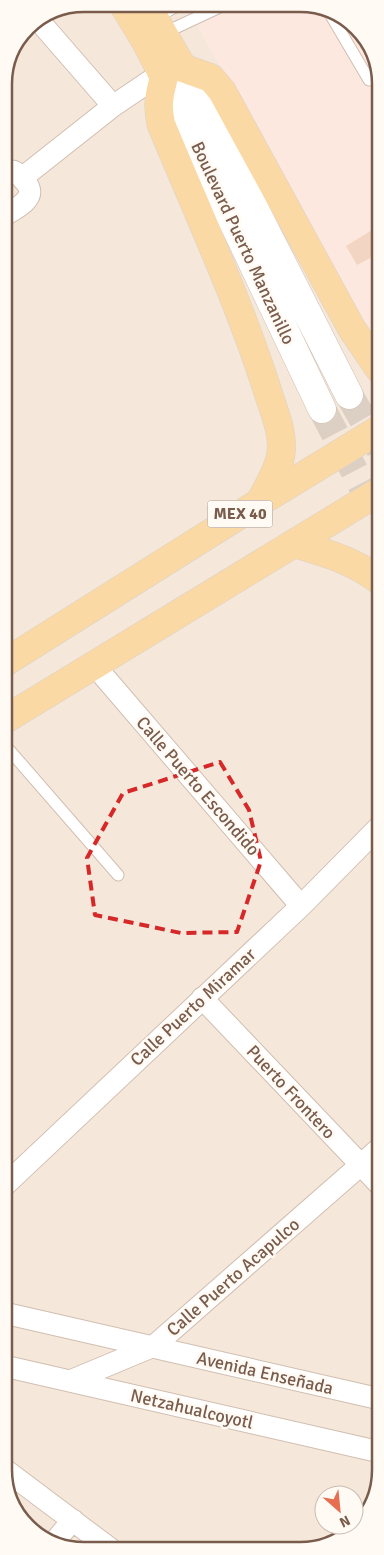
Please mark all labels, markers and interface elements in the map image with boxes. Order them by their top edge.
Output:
street label: Boulevard Puerto Manzanillo [186,138,300,348]
road number: MEX 40 [208,500,272,528]
street label: Calle Puerto Escondido [132,712,264,860]
street label: Calle Puerto Miramar [126,943,261,1071]
street label: Puerto Frontero [242,1040,340,1144]
street label: Calle Puerto Acapulco [162,1213,304,1341]
street label: Avenida Enseñada [195,1347,335,1399]
street label: Netzahualcoyotl [128,1384,256,1434]
north arrow [314,1485,364,1535]
text: N [336,1511,353,1531]

